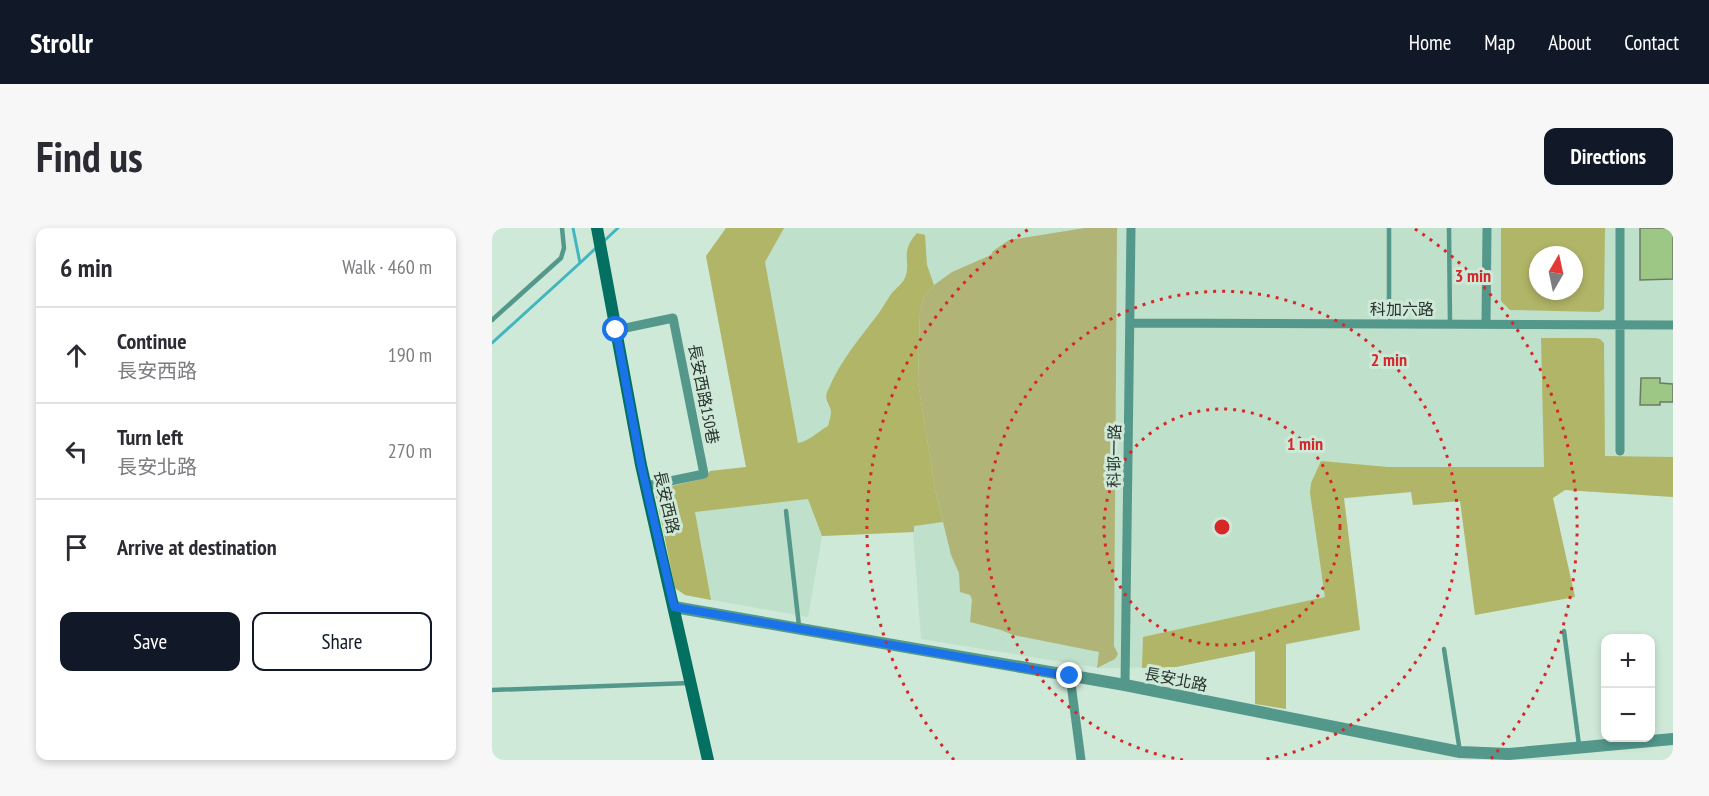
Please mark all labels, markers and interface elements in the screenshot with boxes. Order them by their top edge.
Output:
text: Strollr [30,24,93,61]
text: Home [1409,29,1451,56]
text: Map [1484,29,1515,56]
text: About [1548,29,1591,56]
text: Contact [1624,29,1679,56]
button: Directions [1544,128,1673,185]
text: Find us [36,129,143,184]
north arrow [1529,246,1583,300]
text: 6 min [60,251,113,284]
text: Walk · 460 m [342,254,432,280]
text: 3 min [1455,264,1491,287]
street label: 科加六路 [1370,299,1434,319]
route start [602,316,628,342]
text: Continue [117,327,187,355]
icon: ahead [60,339,93,372]
text: 190 m [388,342,432,368]
street label: 長安西路150巷 [684,342,724,446]
text: 2 min [1371,348,1407,371]
text: 長安西路 [117,358,197,384]
text: Turn left [117,423,183,451]
street label: 科邨一路 [1103,424,1125,488]
text: 1 min [1287,432,1323,455]
icon: left [60,435,93,468]
text: 270 m [388,438,432,464]
text: 長安北路 [117,454,197,480]
street label: 長安西路 [650,469,684,535]
centre of rings [1212,517,1232,537]
icon: arrive [60,531,93,564]
text: Arrive at destination [117,533,277,561]
button: Save [60,612,240,671]
button: Share [252,612,432,671]
map controls [1601,634,1655,742]
button: + [1601,634,1655,688]
route end [1056,662,1082,688]
street label: 長安北路 [1143,663,1209,695]
button: − [1601,688,1655,742]

